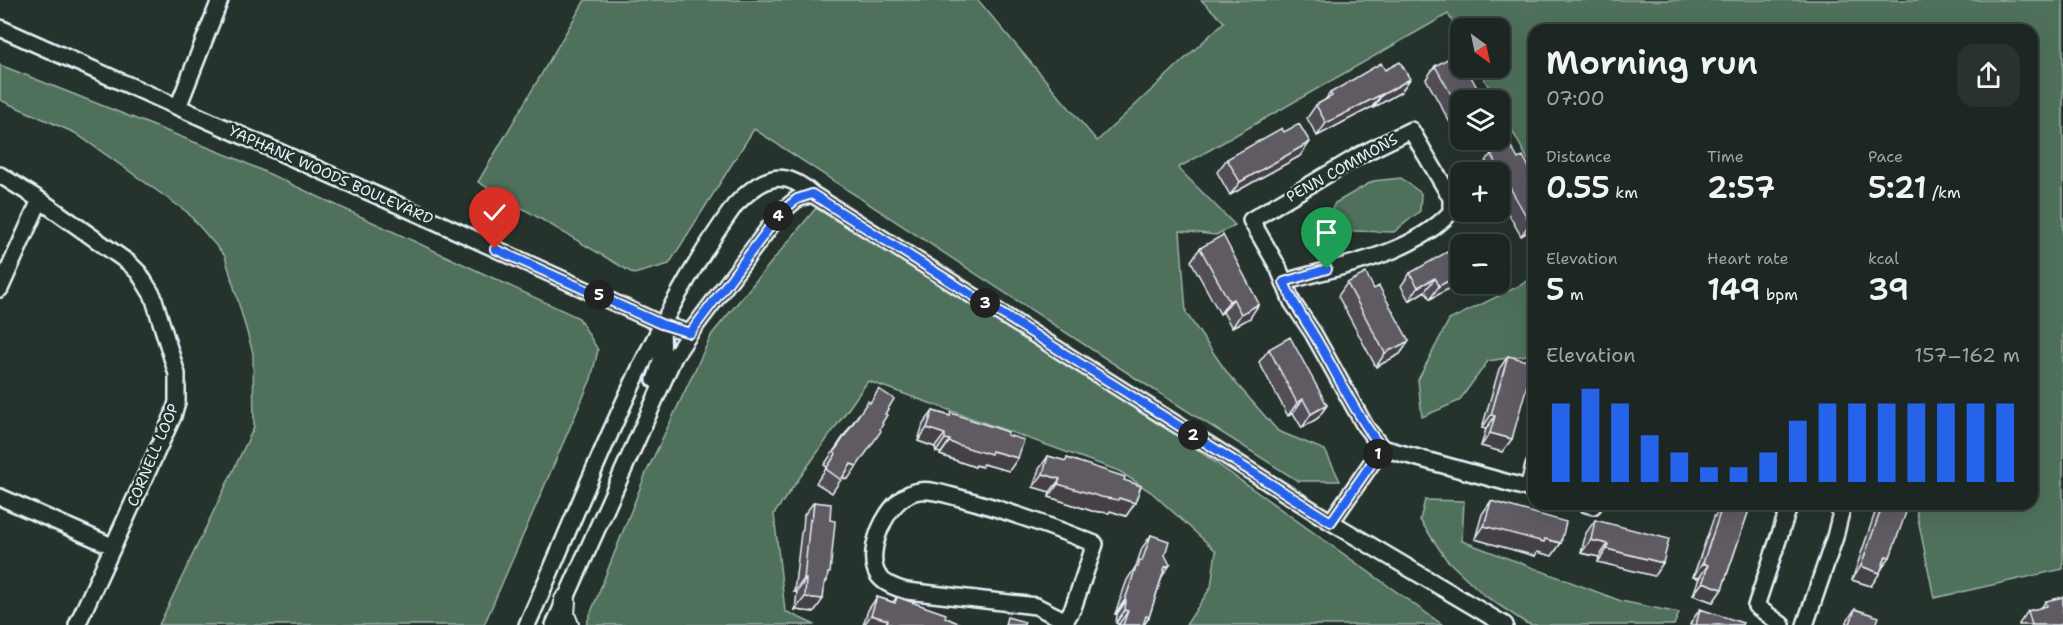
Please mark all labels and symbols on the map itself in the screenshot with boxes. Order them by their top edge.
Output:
north arrow [1450,18,1510,78]
street label: YAPHANK WOODS BOULEVARD [226,121,436,229]
street label: PENN COMMONS [1283,129,1401,207]
pin [469,187,520,249]
pin: 4 [763,201,793,231]
pin [1301,207,1352,269]
pin: 5 [584,280,614,310]
pin: 3 [970,288,1000,318]
street label: CORNELL LOOP [122,400,184,509]
pin: 2 [1178,420,1208,450]
pin: 1 [1363,439,1393,469]

